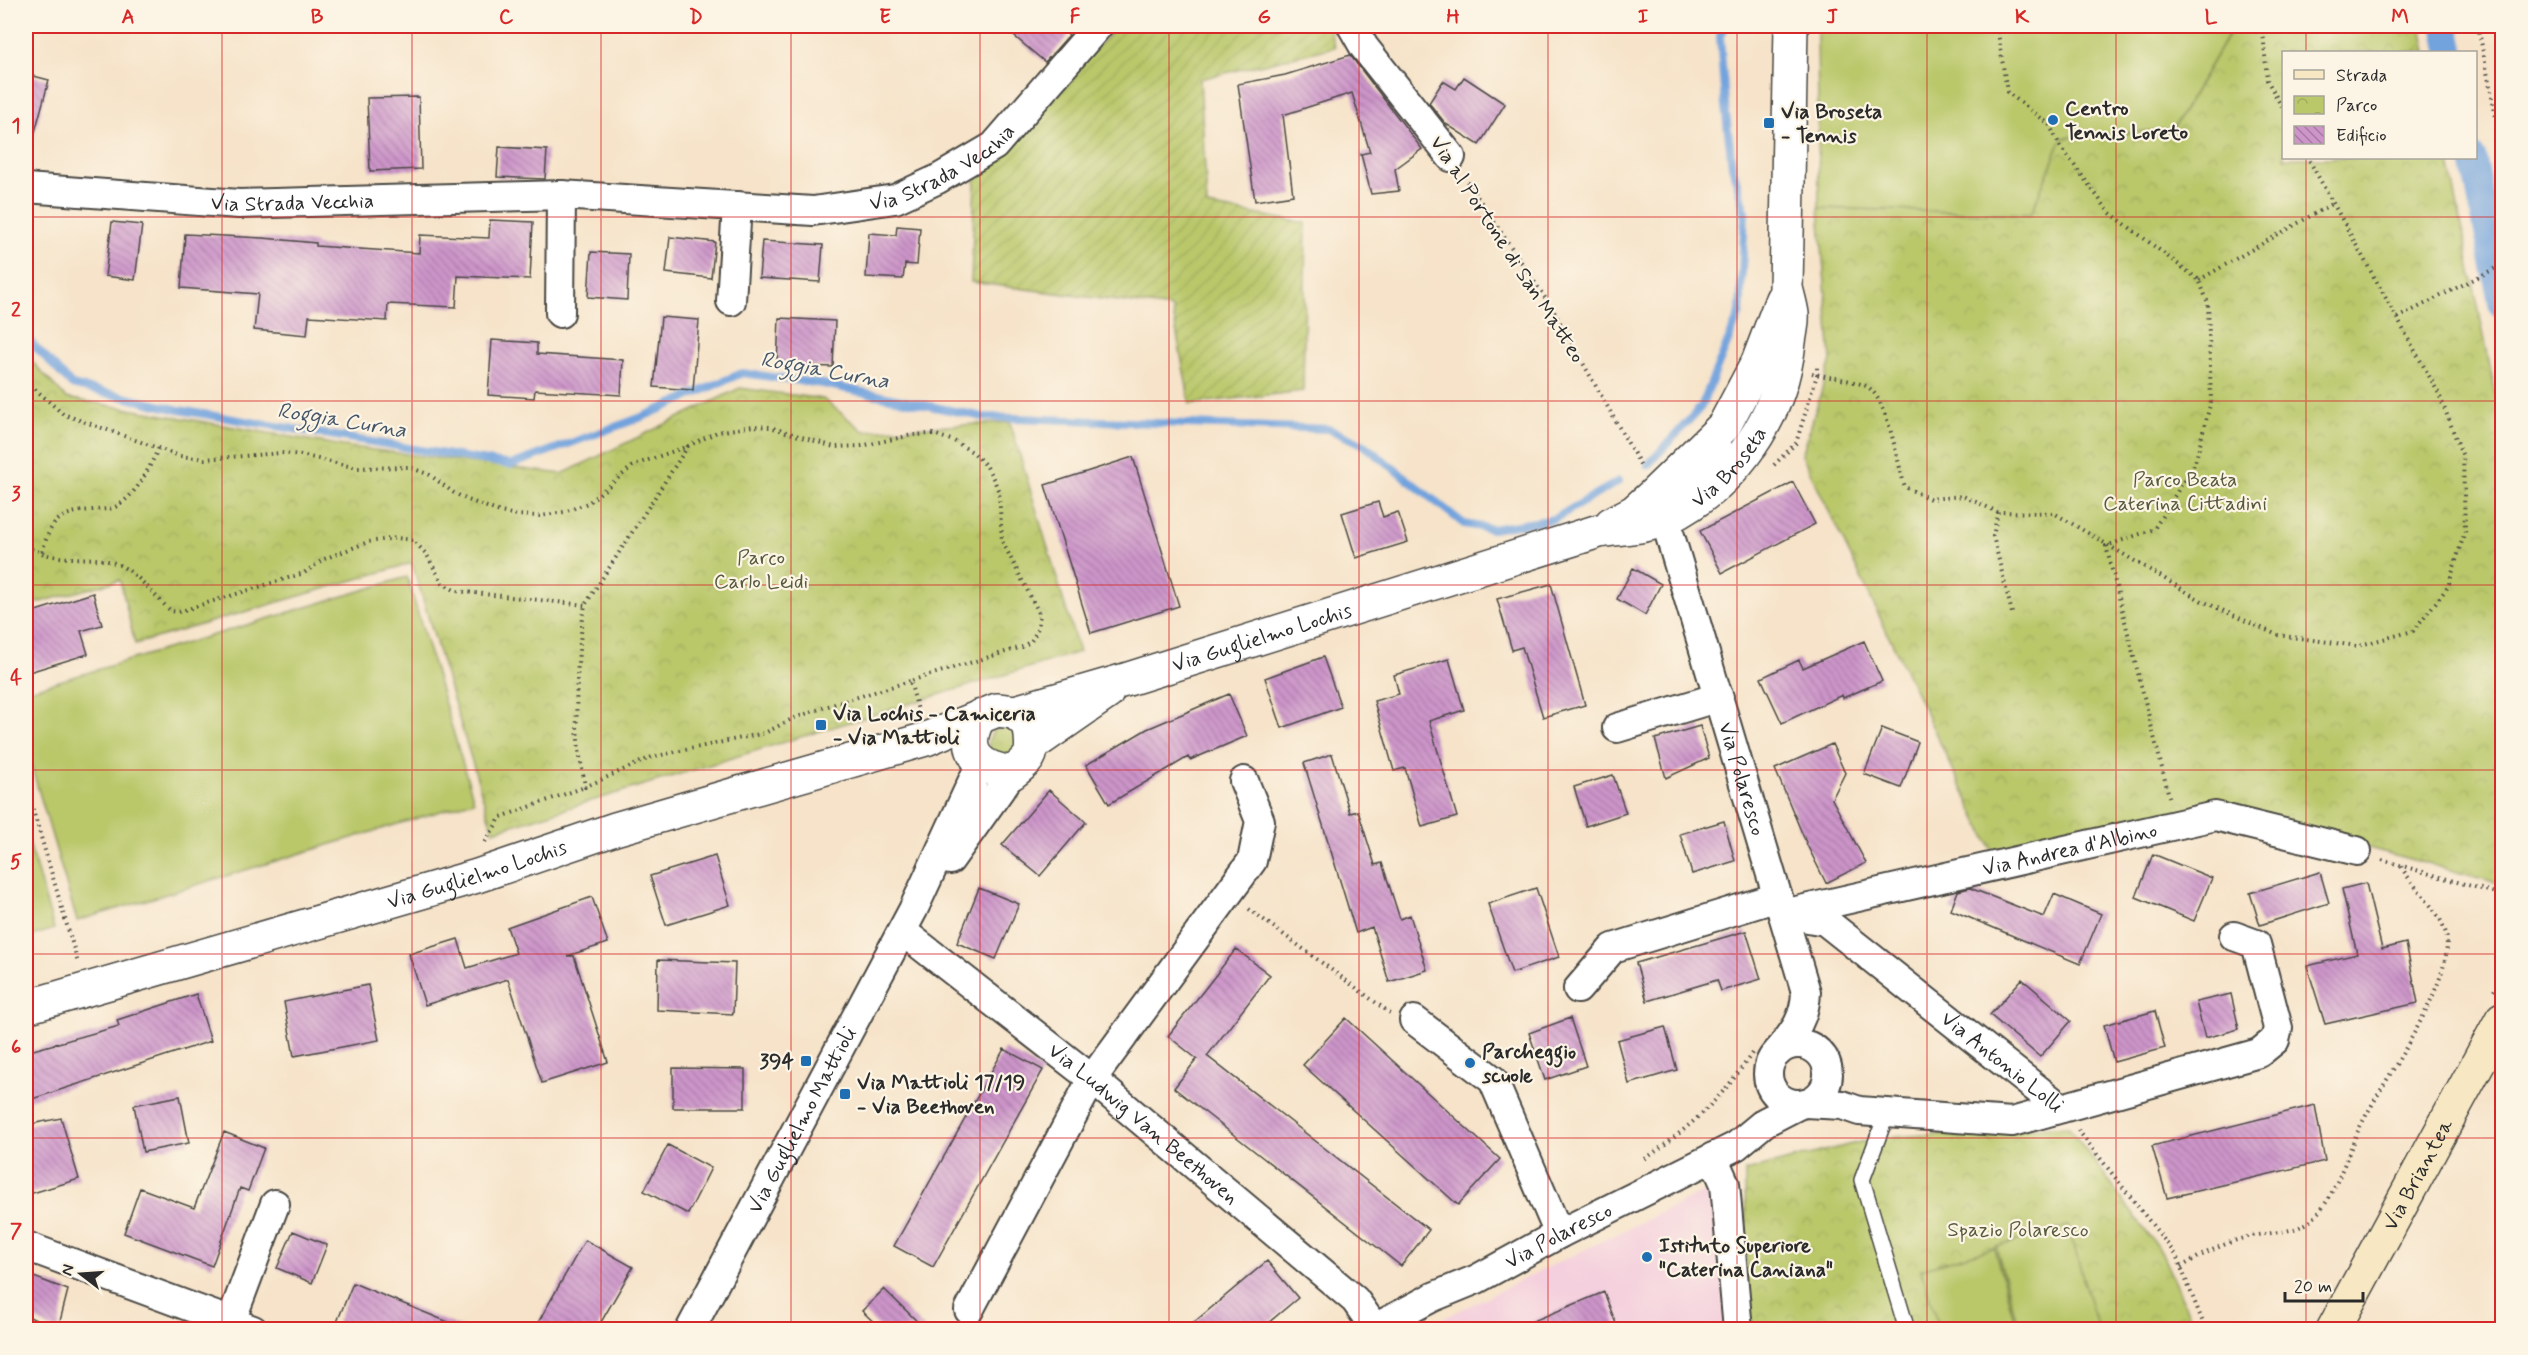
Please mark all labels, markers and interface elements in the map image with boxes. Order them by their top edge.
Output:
text: A [121,4,135,31]
text: B [311,4,324,31]
text: C [499,4,514,31]
text: D [689,4,703,31]
text: E [879,4,891,31]
text: F [1070,4,1081,31]
text: G [1257,4,1271,31]
text: H [1446,4,1460,31]
text: I [1638,4,1648,31]
text: J [1826,4,1838,31]
text: K [2015,4,2030,31]
text: L [2205,4,2218,31]
text: M [2391,4,2409,31]
legend [2282,51,2477,159]
text: Strada [2336,64,2387,88]
text: Parco [2336,94,2377,118]
place label: Centro Tennis Loreto [2065,95,2188,147]
place label: Via Broseta - Tennis [1781,98,1882,150]
text: 1 [12,113,20,140]
marker: Centro Tennis Loreto [2046,113,2060,127]
marker: Via Broseta - Tennis [1762,116,1776,130]
street label: Via Strada Vecchia [867,118,1022,218]
text: Edificio [2336,124,2387,148]
street label: Via al Portone di San Matteo [1423,130,1591,369]
street label: Via Strada Vecchia [210,187,375,219]
text: 2 [11,297,21,324]
water label: Roggia Curna [758,346,891,399]
water label: Roggia Curna [275,397,408,448]
street label: Via Broseta [1686,422,1774,515]
park label: Parco Beata Caterina Cittadini [2103,466,2267,518]
text: 3 [11,481,21,508]
park label: Parco Carlo Leidi [714,544,809,596]
street label: Via Guglielmo Lochis [1169,597,1356,679]
text: 4 [10,665,22,692]
place label: Via Lochis - Camiceria - Via Mattioli [833,700,1036,752]
marker: Via Lochis - Camiceria - Via Mattioli [814,718,828,732]
street label: Via Polaresco [1711,719,1772,839]
street label: Via Andrea d'Albino [1980,817,2160,883]
street label: Via Guglielmo Lochis [384,833,571,916]
text: 5 [10,849,22,876]
street label: Via Antonio Lolli [1935,1005,2069,1120]
street label: Via Guglielmo Mattioli [741,1022,864,1219]
text: 6 [11,1034,21,1061]
street label: Via Ludwig Van Beethoven [1042,1037,1244,1211]
place label: Parcheggio scuole [1481,1038,1576,1090]
place label: 394 [760,1048,795,1076]
marker: 394 [799,1054,813,1068]
marker: Parcheggio scuole [1463,1056,1477,1070]
place label: Via Mattioli 17/19 - Via Beethoven [857,1069,1025,1121]
marker: Via Mattioli 17/19 - Via Beethoven [838,1087,852,1101]
street label: Via Briantea [2377,1114,2460,1236]
street label: Via Polaresco [1500,1197,1617,1276]
park label: Spazio Polaresco [1947,1216,2089,1244]
text: 7 [10,1218,22,1245]
place label: Istituto Superiore "Caterina Caniana" [1659,1232,1833,1284]
north arrow [51,1244,111,1304]
marker: Istituto Superiore "Caterina Caniana" [1640,1250,1654,1264]
text: N [56,1262,80,1278]
scale bar [2285,1265,2363,1303]
text: 20 m [2294,1275,2332,1299]

